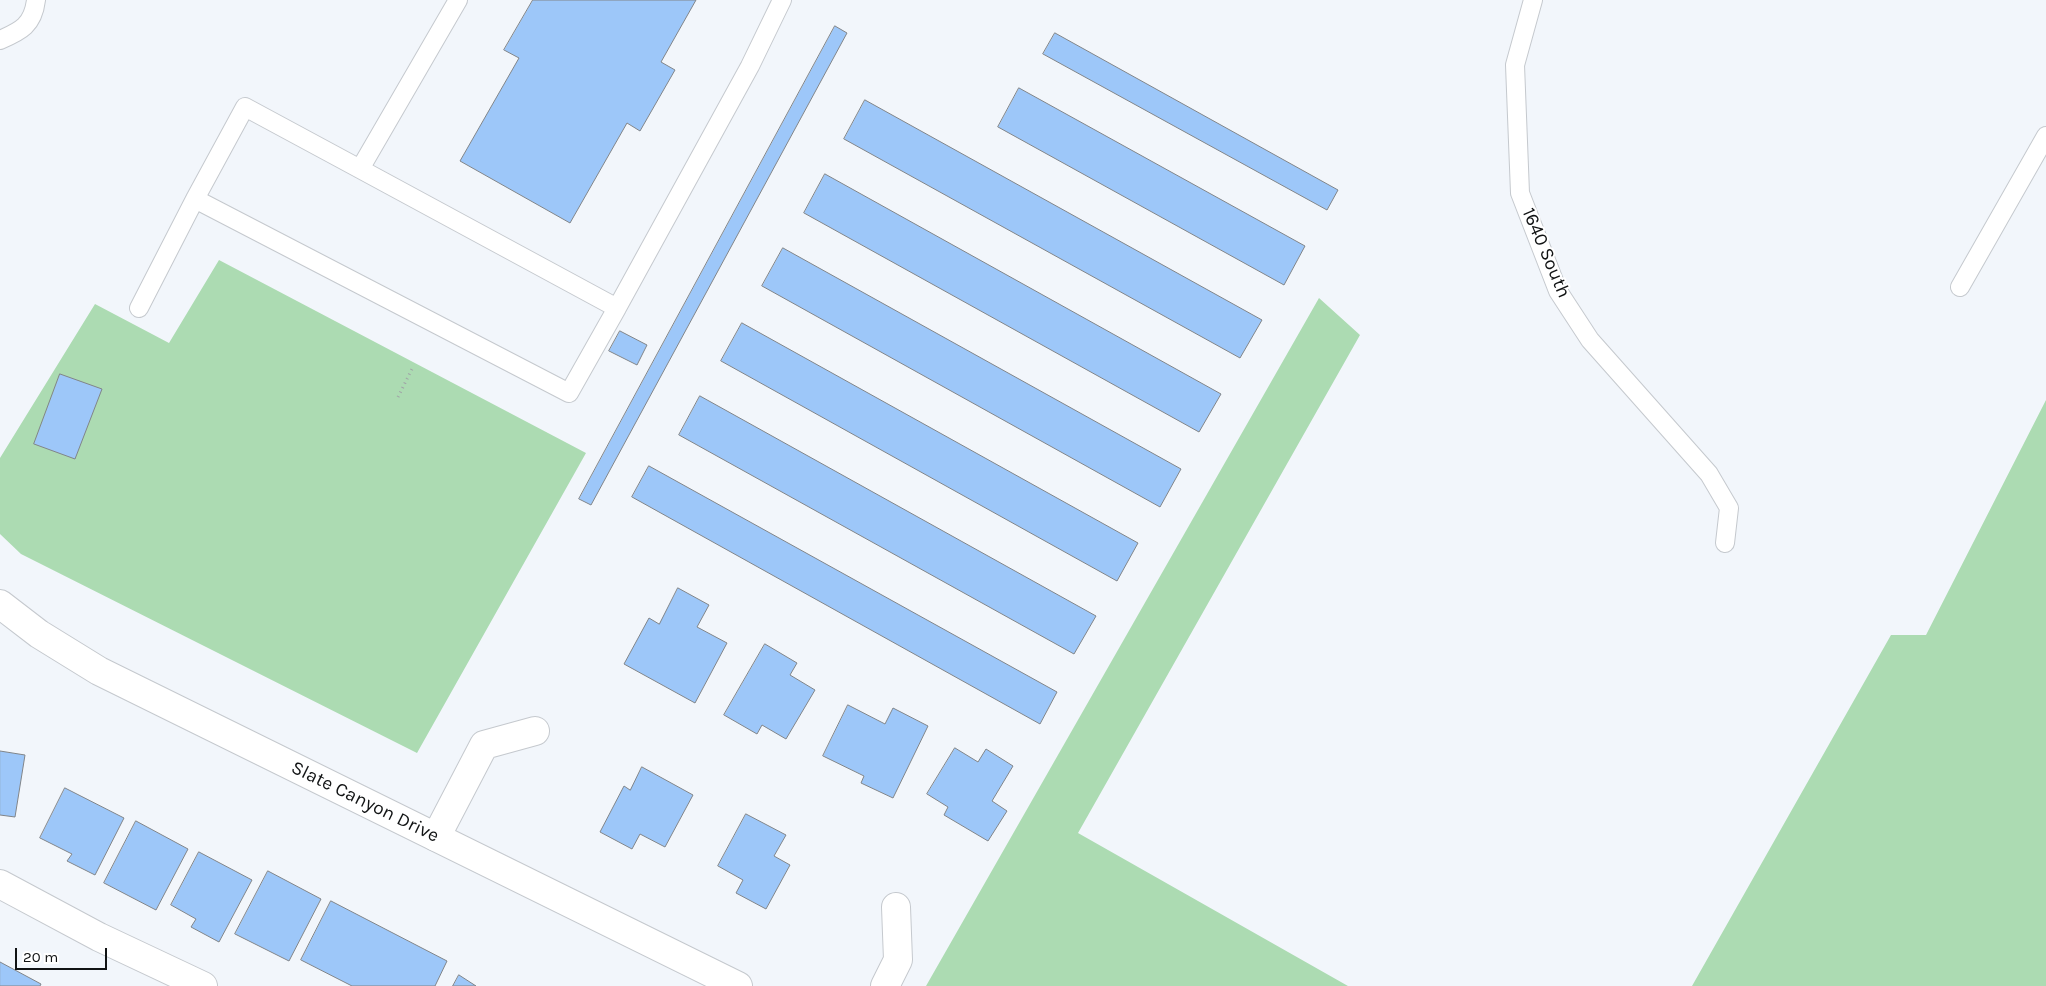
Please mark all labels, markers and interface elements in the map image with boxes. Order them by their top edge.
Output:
street label: 1640 South [1517,205,1575,301]
street label: Slate Canyon Drive [287,756,443,848]
scale bar [18,938,110,970]
text: 20 m [23,948,58,966]

